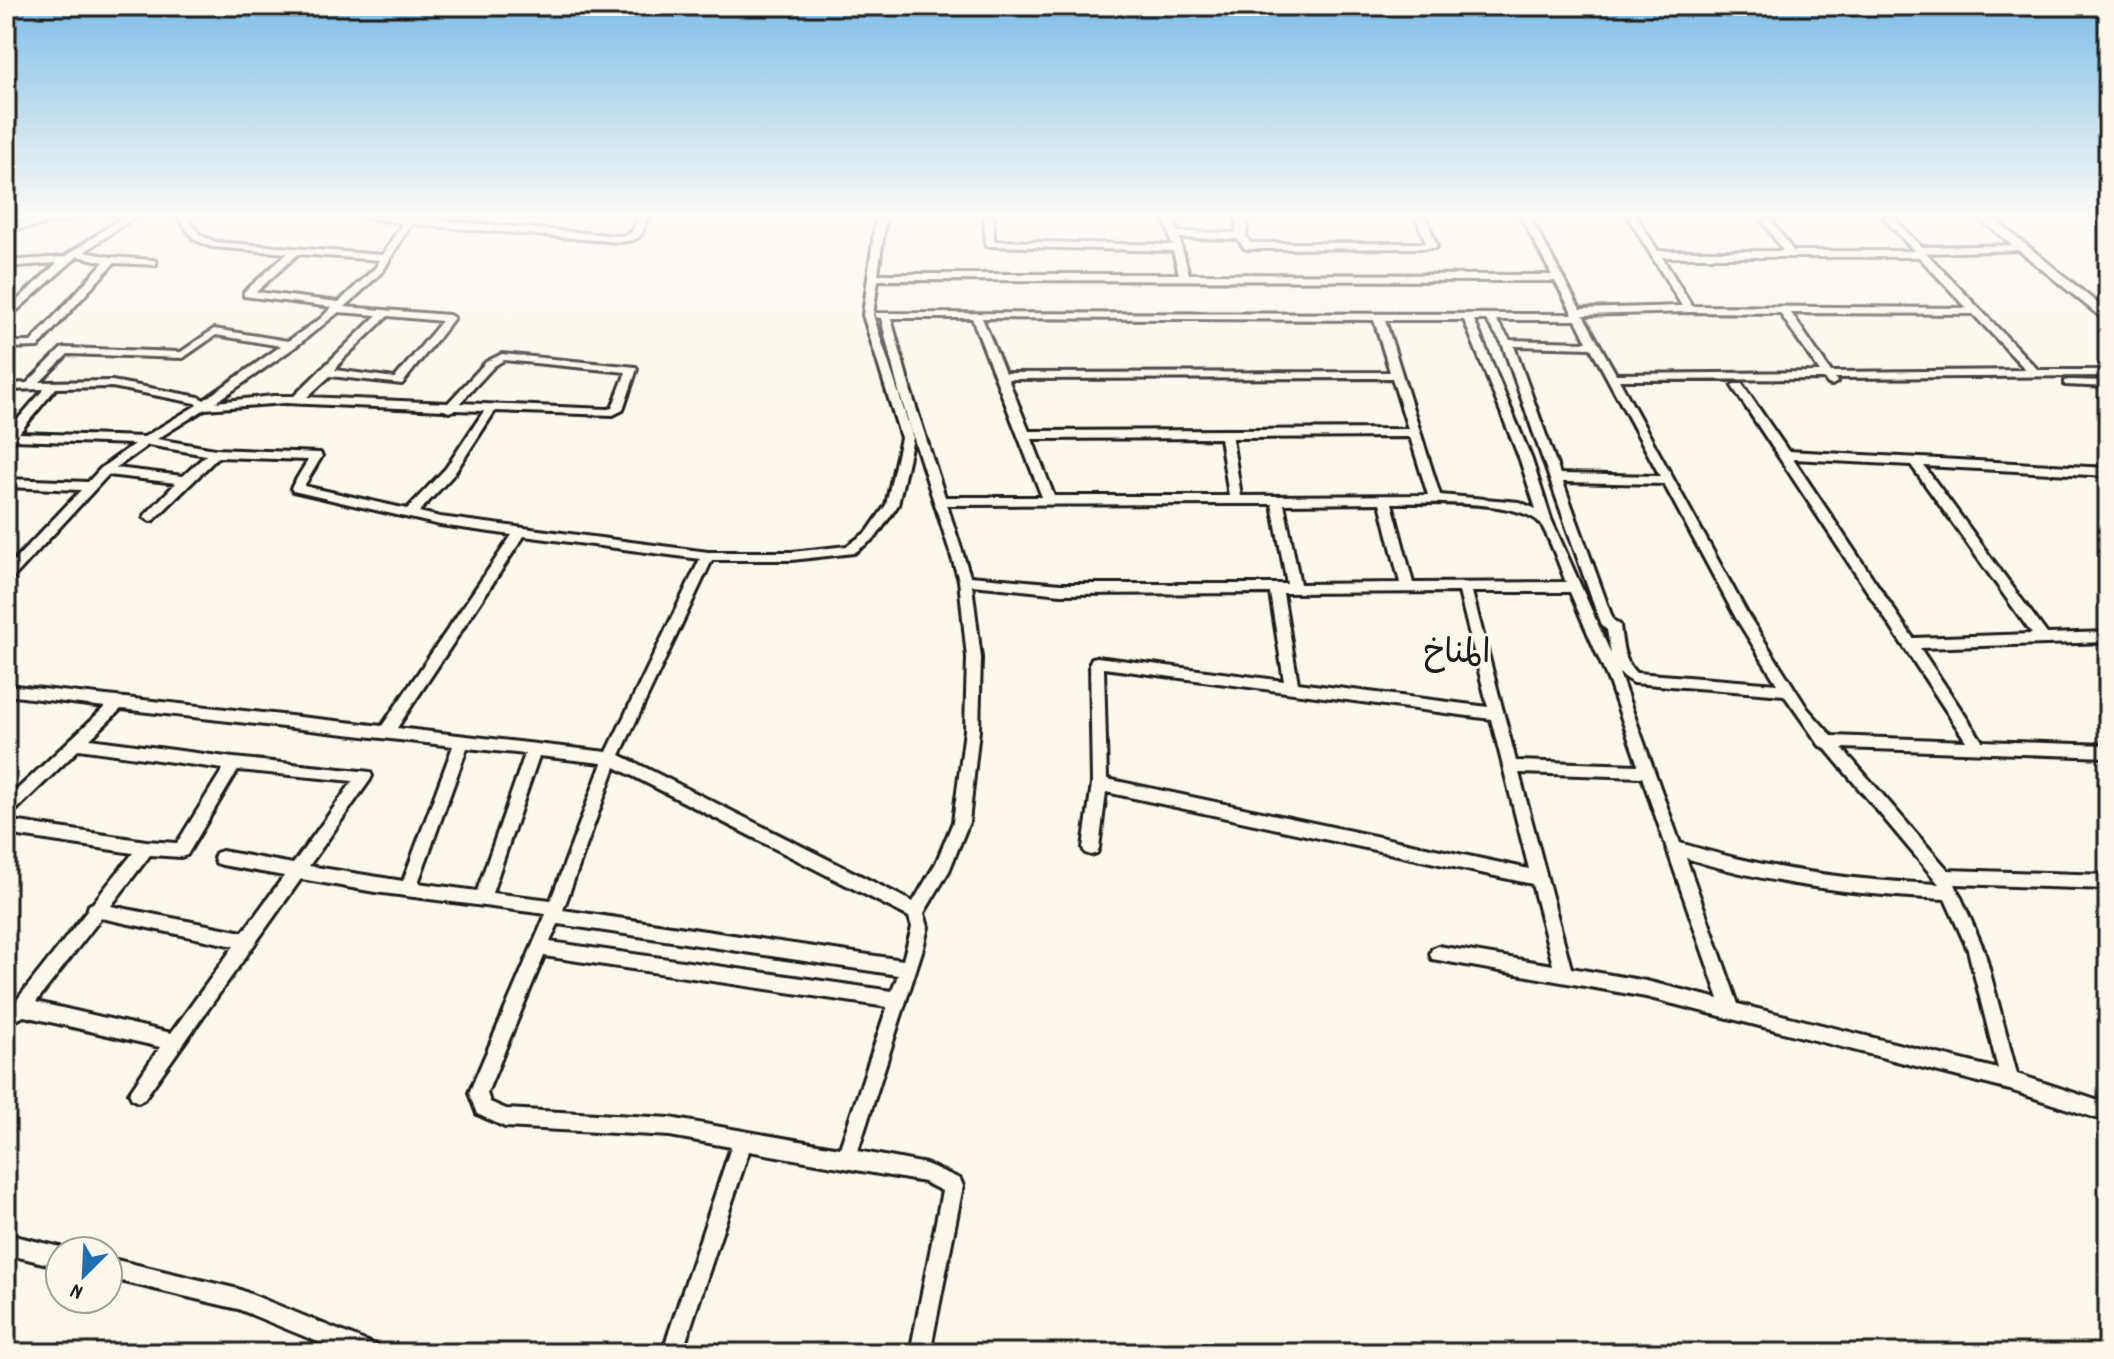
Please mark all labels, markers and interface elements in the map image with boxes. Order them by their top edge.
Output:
district label: المناخ [1423,631,1491,680]
north arrow [44,1235,124,1315]
text: N [66,1274,89,1306]

